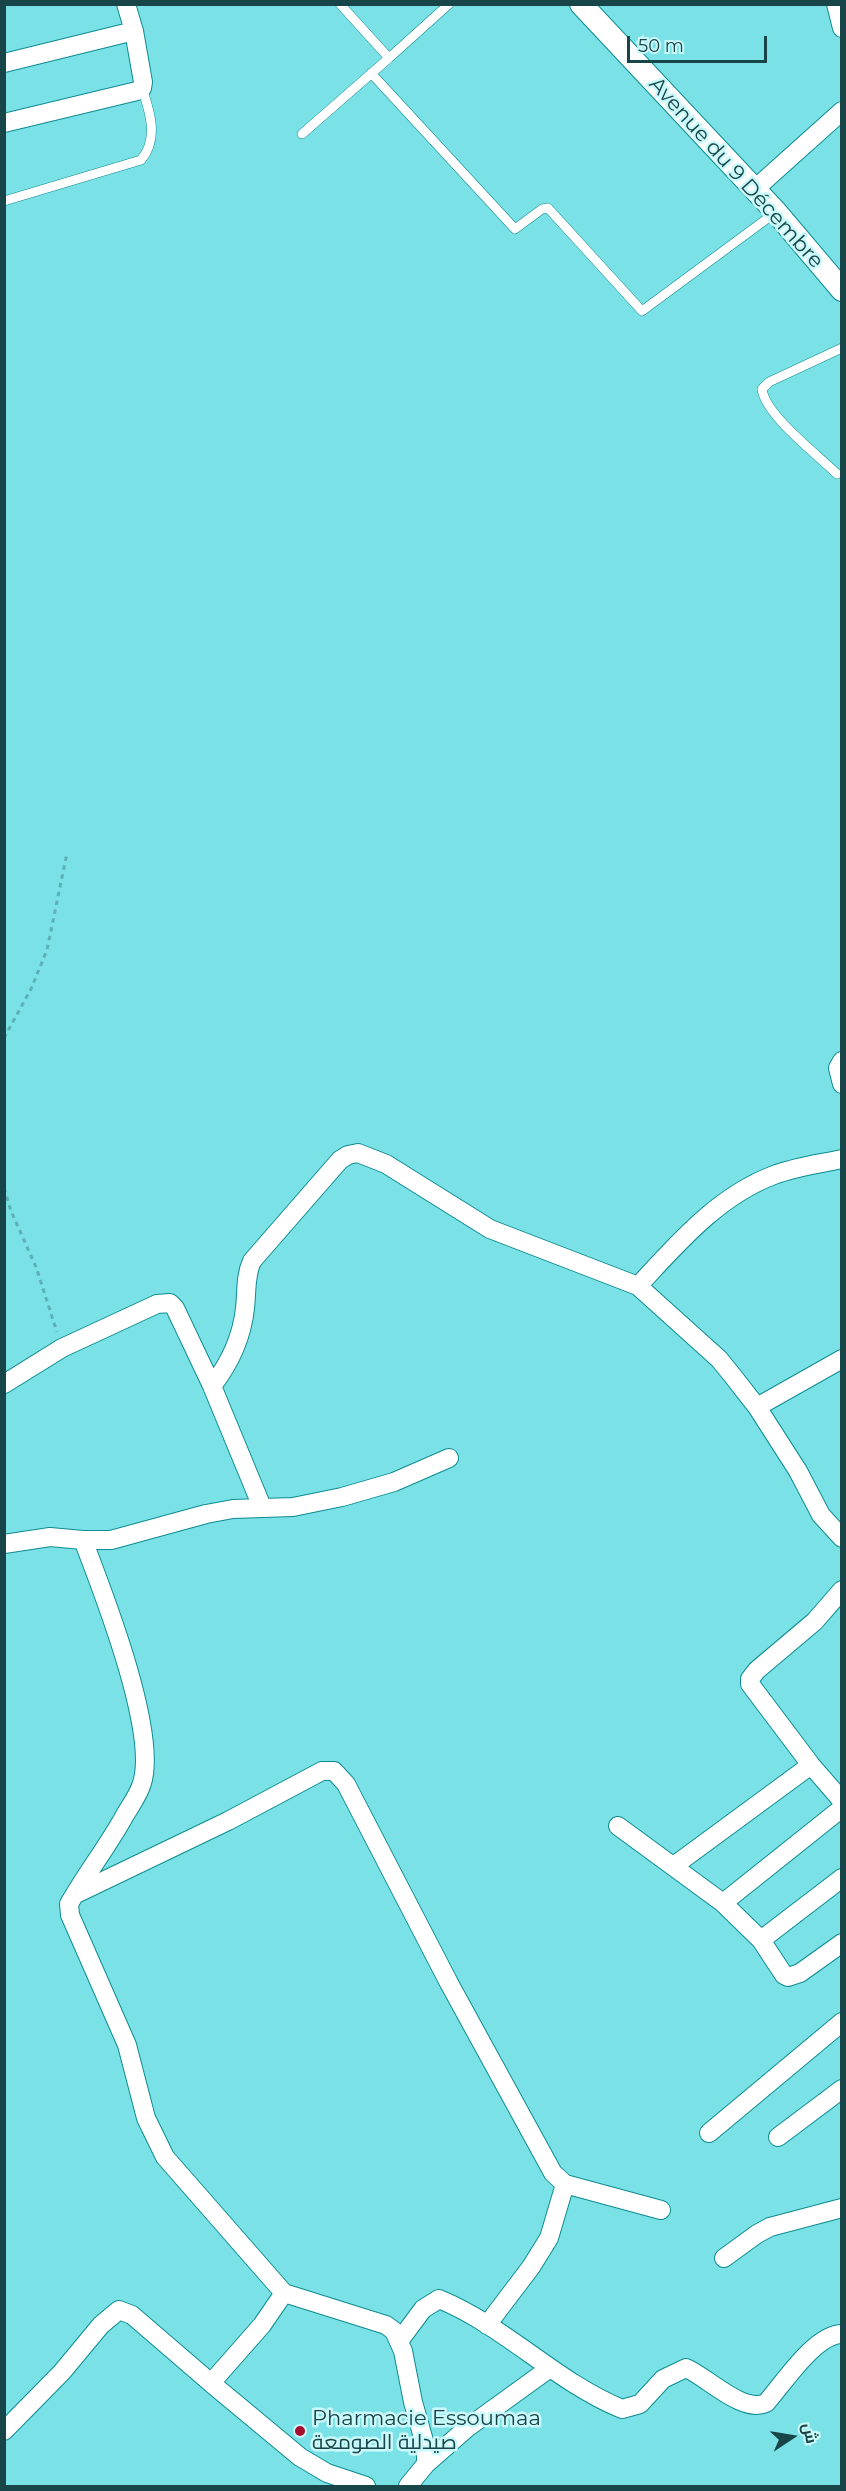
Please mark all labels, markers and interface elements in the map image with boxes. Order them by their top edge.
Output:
scale bar [630,24,770,62]
text: 50 m [638,35,684,57]
street label: Avenue du 9 Décembre [643,72,829,274]
place label: Pharmacie Essoumaa صيدلية الصومعة [312,2406,541,2456]
north arrow [762,2407,822,2467]
text: ش [799,2421,822,2445]
marker: Pharmacie Essoumaa صيدلية الصومعة [293,2424,307,2438]

